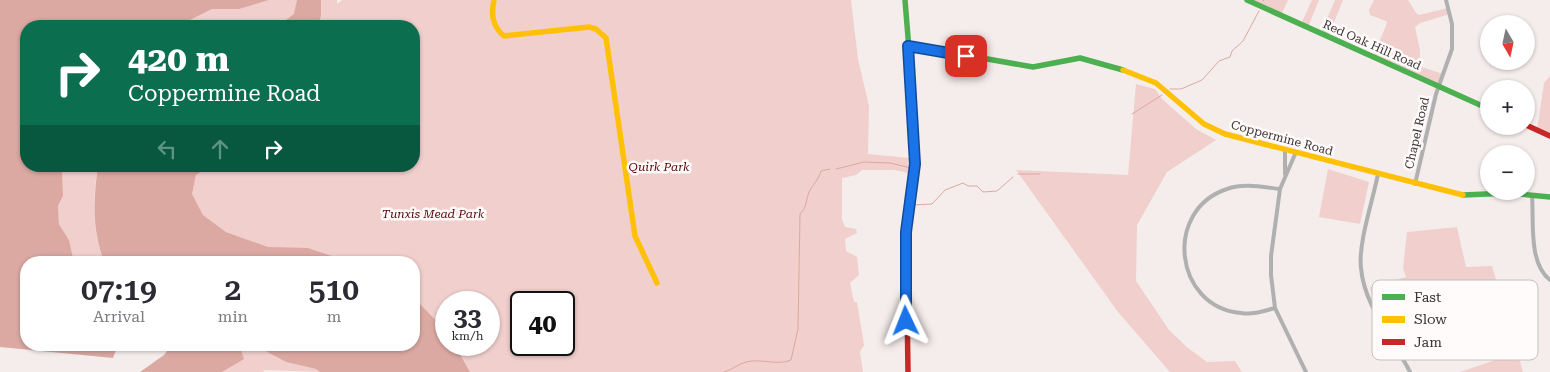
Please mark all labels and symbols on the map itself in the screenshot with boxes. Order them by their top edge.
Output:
north arrow [1480,15,1535,70]
street label: Red Oak Hill Road [1321,17,1424,73]
pin [945,35,987,77]
street label: Chapel Road [1402,95,1432,170]
street label: Coppermine Road [1230,118,1335,158]
park label: Quirk Park [629,160,690,174]
park label: Tunxis Mead Park [382,207,485,221]
legend [1372,280,1538,360]
text: Fast [1414,289,1441,305]
speed limit sign: 40 [510,291,575,356]
position arrow [879,294,931,346]
text: Slow [1414,311,1447,327]
text: Jam [1414,334,1442,350]

